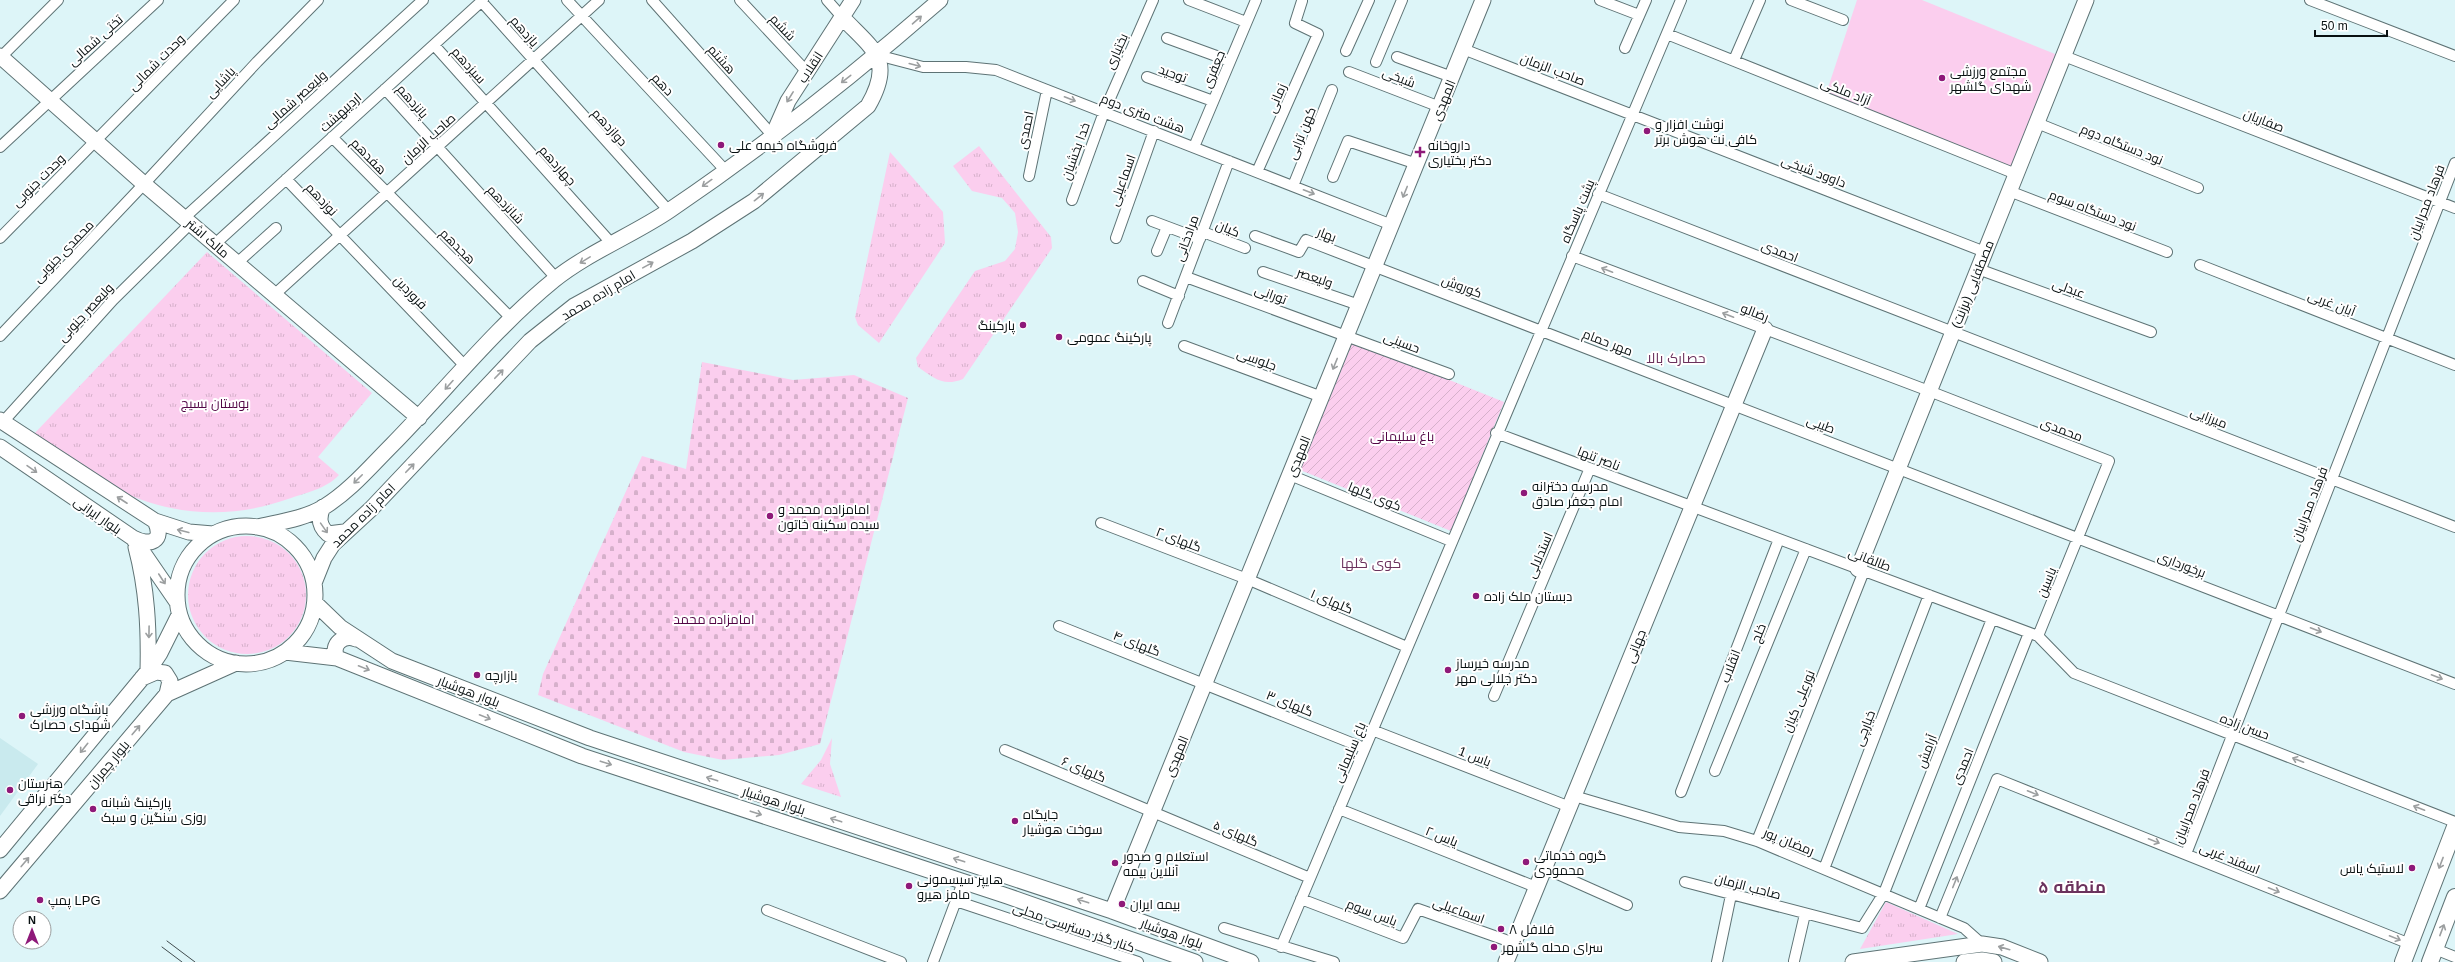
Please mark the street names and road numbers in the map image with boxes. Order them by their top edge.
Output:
street label: تختی شمالی [65,11,126,69]
street label: ششم [765,11,799,45]
street label: یازدهم [506,13,542,52]
street label: وحدت شمالی [125,31,188,94]
street label: بختیاری [1102,31,1131,72]
street label: هشتم [703,42,739,78]
street label: سیزدهم [447,44,489,88]
street label: جعفری [1199,48,1228,90]
street label: انقلاب [795,49,826,86]
street label: صاحب الزمان [1519,50,1587,89]
street label: توحید [1157,61,1190,86]
street label: پاشایی [202,63,240,102]
street label: شیخی [1380,64,1417,91]
street label: ولیعصر شمالی [261,67,330,131]
street label: دهم [647,70,677,100]
street label: آزاد ملکی [1819,75,1874,108]
street label: المهدی [1428,77,1458,123]
street label: پانزدهم [392,81,432,123]
street label: زمانی [1264,81,1289,115]
street label: اردیبهشت [316,90,364,135]
street label: هشت متری دوم [1098,91,1187,138]
street label: دوازدهم [587,105,630,151]
street label: کهن ترابی [1284,105,1319,162]
street label: صفاریان [2241,106,2286,135]
street label: صاحب الزمان [398,110,459,167]
street label: احمدی [1014,110,1037,150]
street label: خدا بخشیان [1058,120,1093,182]
street label: نود دستگاه دوم [2078,121,2165,170]
street label: هفدهم [346,135,390,179]
street label: چهاردهم [534,142,579,190]
street label: وحدت جنوبی [9,151,68,210]
street label: اسماعیلی [1106,152,1139,208]
street label: داوود شیخی [1780,152,1848,191]
street label: فرهاد محرابیان [2405,163,2448,242]
street label: پشت پاسگاه [1557,177,1600,246]
street label: نوزدهم [301,180,341,220]
street label: شانزدهم [483,182,527,228]
street label: نود دستگاه سوم [2046,187,2139,236]
street label: مرادخانی [1171,213,1202,263]
street label: مالک اشتر [182,215,232,261]
street label: محمدی جنوبی [30,217,97,286]
street label: کیان [1214,217,1242,240]
street label: بهار [1314,224,1339,245]
street label: هجدهم [435,225,479,269]
street label: احمدی [1759,238,1800,265]
street label: مصطفایی (برزنت) [1948,238,1997,330]
street label: ولیعصر [1294,264,1335,291]
street label: امام زاده محمد [559,267,639,325]
street label: فروردین [391,272,430,312]
street label: کوروش [1440,272,1484,301]
street label: عبدلی [2051,276,2087,301]
street label: ولیعصر جنوبی [54,280,116,345]
street label: تورانی [1253,282,1289,307]
street label: آبان غربی [2306,288,2358,320]
street label: رضالو [1739,300,1771,325]
street label: مهر حمام [1580,326,1635,361]
street label: حسینی [1382,329,1422,356]
street label: جلوسی [1235,345,1279,374]
street label: میرزایی [2188,404,2229,431]
street label: طیبی [1805,412,1837,437]
street label: محمدی [2039,415,2085,444]
street label: المهدی [1283,433,1313,479]
street label: ناصر تنها [1575,443,1622,473]
street label: فرهاد محرابیان [2288,465,2331,544]
street label: کوی گلها [1346,479,1404,514]
street label: امام زاده محمد [328,480,400,552]
street label: بلوار ایرانی [71,494,124,537]
street label: گلهای ۲ [1154,524,1204,555]
street label: استدلالی [1523,530,1556,580]
street label: طالقانی [1847,545,1893,574]
street label: برخورداری [2156,548,2208,580]
street label: یاسین [2034,565,2059,599]
street label: گلهای ۱ [1308,586,1355,617]
street label: خلج [1748,621,1770,645]
street label: جهانی [1622,627,1649,665]
street label: گلهای ۴ [1111,628,1162,659]
street label: انقلاب [1717,647,1744,685]
street label: نورعلی کیان [1779,668,1818,734]
street label: بلوار هوشیار [435,672,502,710]
street label: گلهای ۳ [1264,687,1315,720]
street label: خیارچی [1851,708,1880,749]
street label: حسن زاده [2218,710,2272,743]
street label: باغ سلیمانی [1330,720,1370,785]
street label: آرامش [1913,732,1940,770]
street label: المهدی [1161,733,1191,779]
street label: بلوار چمران [84,737,134,792]
street label: یاس 1 [1456,743,1494,770]
street label: احمدی [1948,746,1977,787]
street label: گلهای ۶ [1059,753,1108,785]
street label: فرهاد محرابیان [2170,767,2213,846]
street label: بلوار هوشیار [740,783,807,818]
street label: گلهای ۵ [1211,817,1261,850]
street label: یاس ۲ [1423,823,1461,850]
street label: رمضان پور [1760,824,1816,860]
street label: اسفند غربی [2198,840,2262,877]
street label: صاحب الزمان [1713,870,1783,902]
street label: اسماعیلی [1431,894,1487,927]
street label: یاس سوم [1344,896,1400,931]
street label: کنار گذر دسترسی محلی [1011,900,1137,955]
street label: بلوار هوشیار [1138,915,1205,952]

